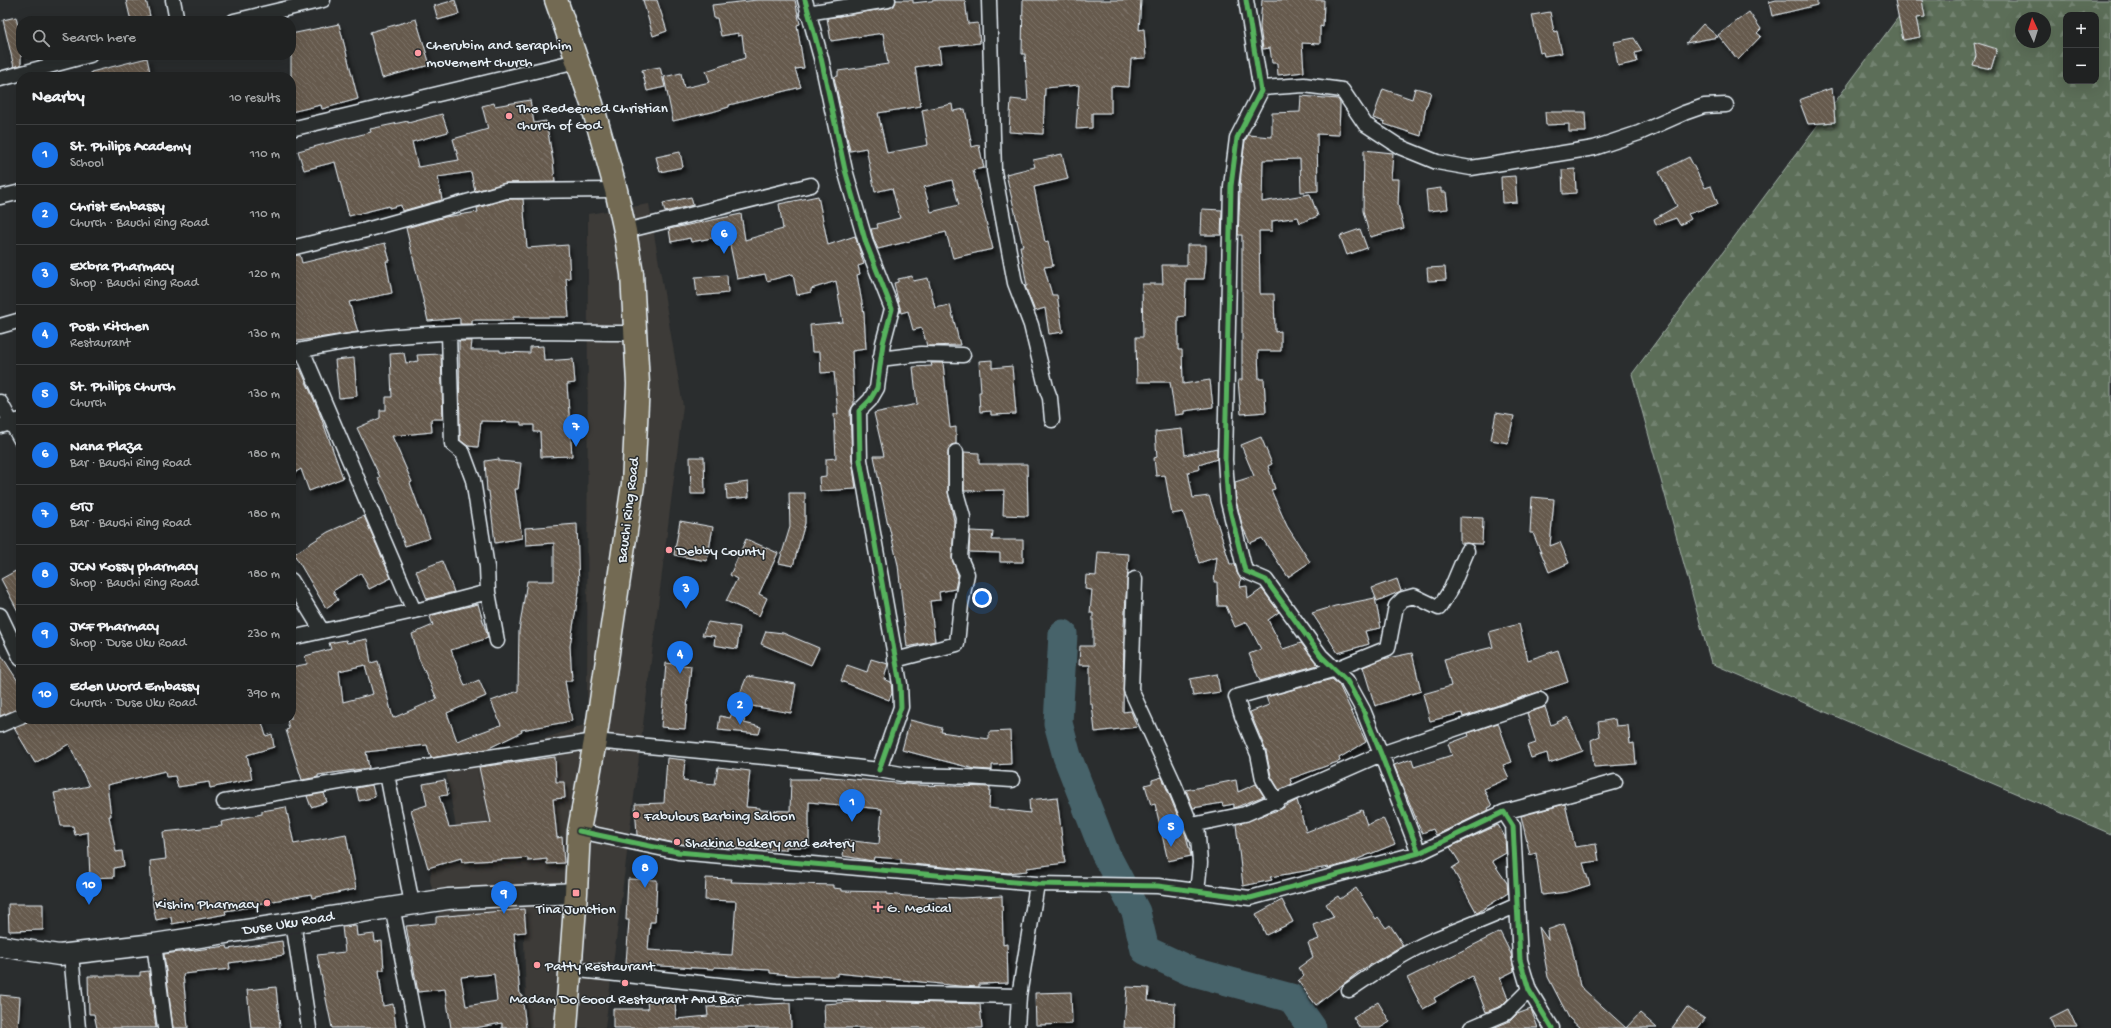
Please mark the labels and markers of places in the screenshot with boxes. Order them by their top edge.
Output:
place label: Cherubim and seraphim movement church [426,37,572,72]
marker: Cherubim and seraphim movement church [413,48,423,58]
place label: The Redeemed Christian church of God [516,100,668,135]
marker: The Redeemed Christian church of God [504,111,514,121]
pin: 6 [711,221,737,254]
pin: 7 [563,414,589,447]
place label: Debby County [676,543,765,561]
marker: Debby County [664,545,674,555]
pin: 3 [673,576,699,609]
pin: 4 [667,641,693,674]
pin: 2 [727,692,753,725]
pin: 1 [839,789,865,822]
place label: Fabulous Barbing Saloon [643,808,795,826]
marker: Fabulous Barbing Saloon [631,810,641,820]
pin: 5 [1158,814,1184,847]
place label: Shakina bakery and eatery [685,835,855,853]
marker: Shakina bakery and eatery [672,837,682,847]
pin: 8 [632,855,658,888]
pin: 10 [76,872,102,905]
pin: 9 [491,881,517,914]
marker: Tina Junction [571,888,581,898]
place label: Kishim Pharmacy [155,896,260,914]
marker: Kishim Pharmacy [262,898,272,908]
place label: G. Medical [887,900,952,918]
place label: Tina Junction [535,901,616,919]
marker: G. Medical [872,901,884,913]
place label: Patty Restaurant [544,958,656,976]
marker: Patty Restaurant [532,960,542,970]
marker: Madam Do Good Restaurant And Bar [620,978,630,988]
place label: Madam Do Good Restaurant And Bar [509,991,742,1009]

